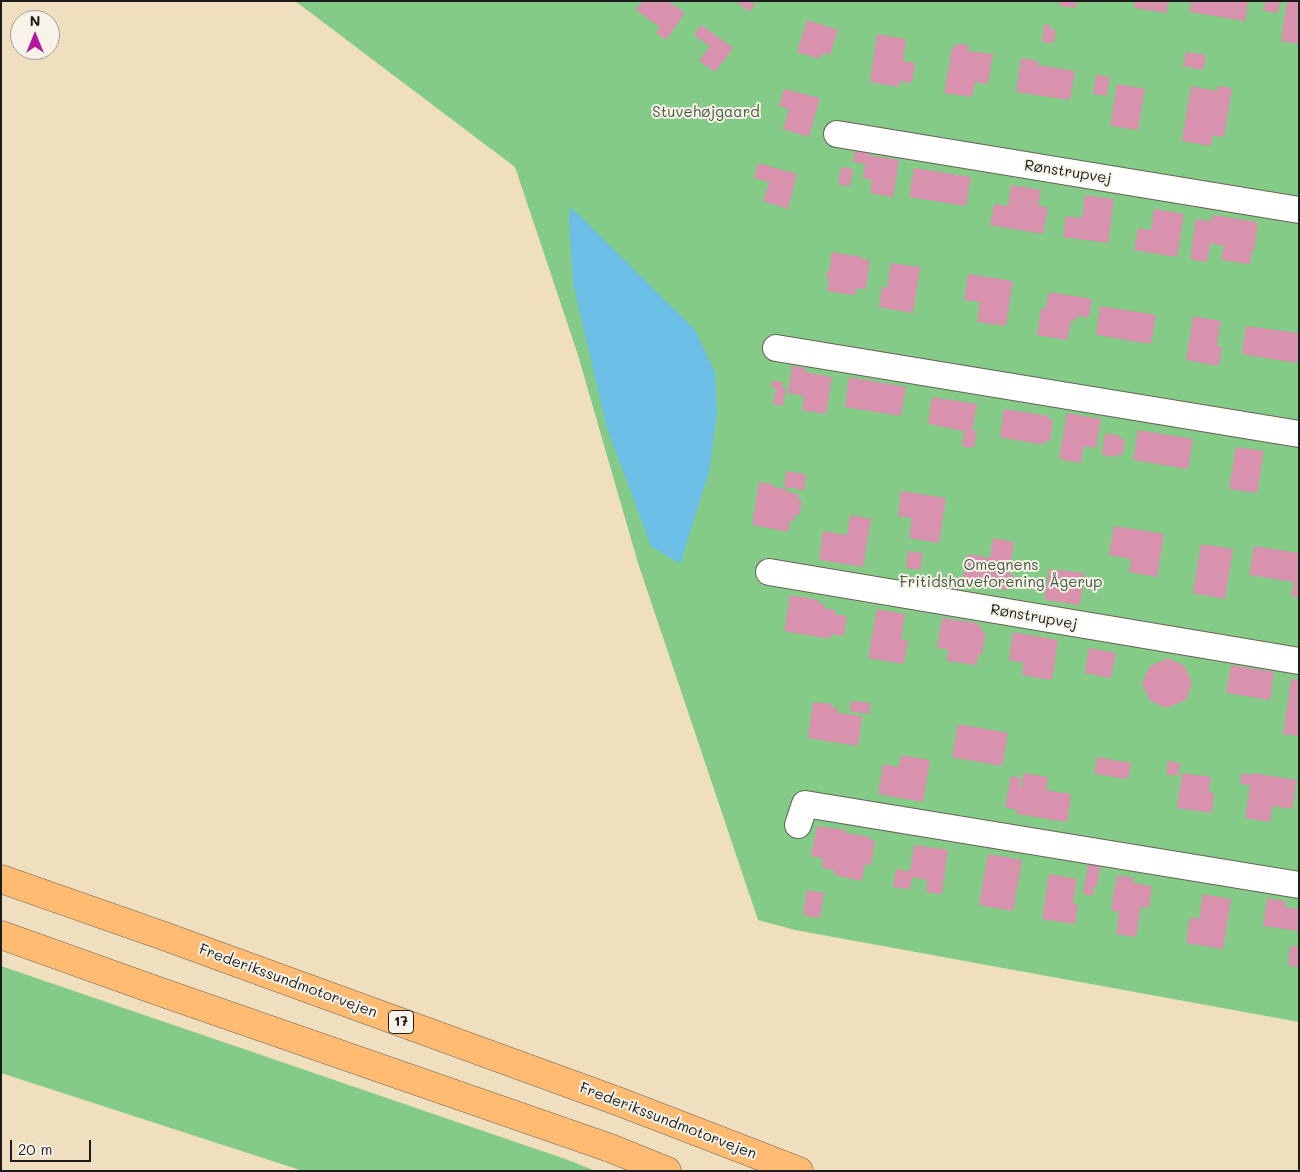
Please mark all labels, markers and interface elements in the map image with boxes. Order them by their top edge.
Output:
north arrow [10,10,60,60]
text: N [30,11,40,30]
park label: Stuvehøjgaard [652,103,760,121]
street label: Rønstrupvej [1023,156,1113,188]
park label: Omegnens Fritidshaveforening Ågerup [899,556,1103,591]
street label: Rønstrupvej [989,600,1079,634]
street label: Frederikssundmotorvejen [196,940,380,1022]
road number: 17 [388,1010,414,1034]
street label: Frederikssundmotorvejen [577,1079,759,1163]
scale bar [12,1130,94,1162]
text: 20 m [18,1139,52,1159]

